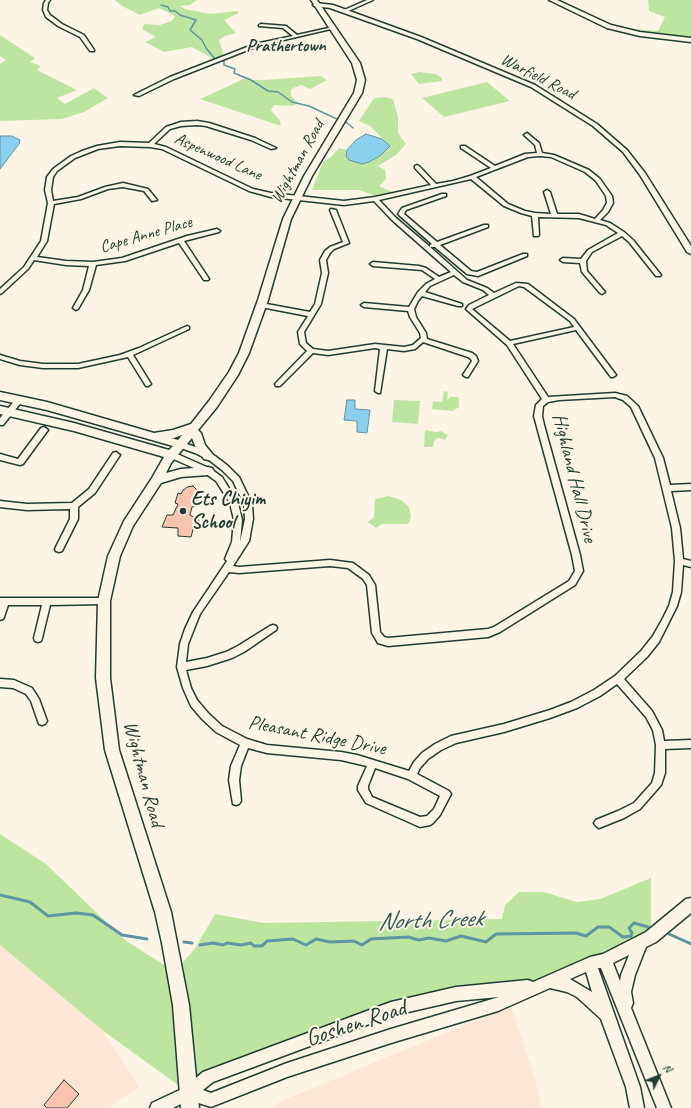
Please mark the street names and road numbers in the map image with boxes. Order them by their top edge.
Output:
street label: Warfield Road [497,49,579,105]
street label: Wightman Road [267,117,329,207]
street label: Aspenwood Lane [171,129,265,185]
street label: Cape Anne Place [98,212,194,258]
street label: Highland Hall Drive [546,411,602,545]
street label: Pleasant Ridge Drive [246,711,388,761]
street label: Wightman Road [117,719,169,829]
street label: Goshen Road [302,994,410,1054]

